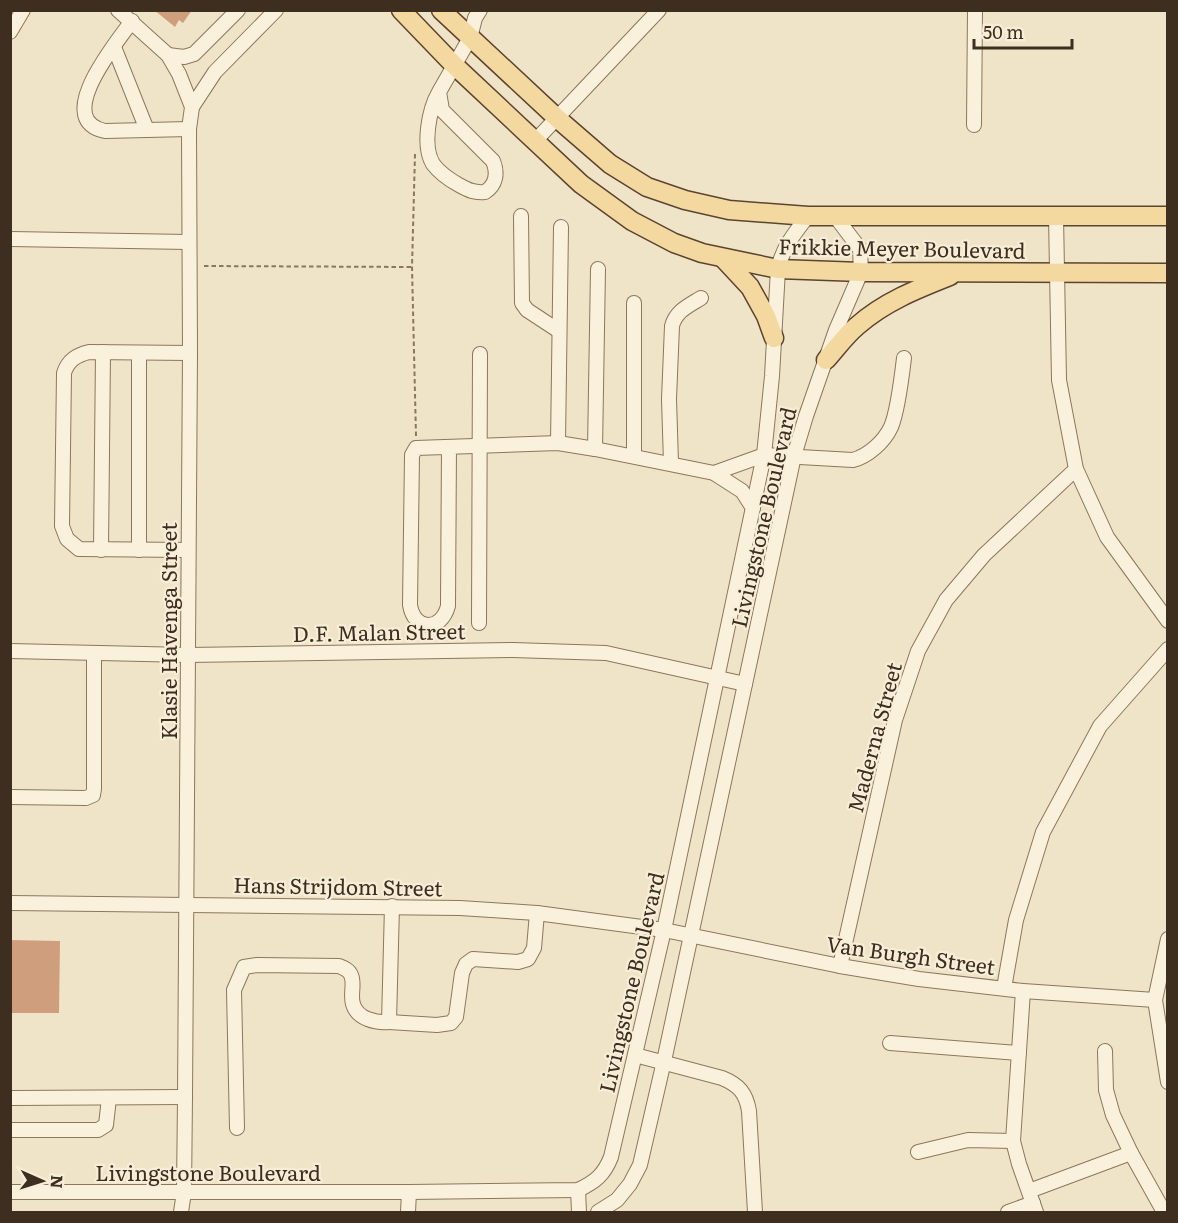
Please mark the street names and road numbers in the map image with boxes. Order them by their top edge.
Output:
street label: Frikkie Meyer Boulevard [778,229,1026,265]
street label: Livingstone Boulevard [722,403,803,630]
street label: Klasie Havenga Street [152,522,183,740]
street label: D.F. Malan Street [292,614,466,648]
street label: Maderna Street [838,658,908,816]
street label: Hans Strijdom Street [233,868,443,902]
street label: Livingstone Boulevard [590,868,671,1095]
street label: Van Burgh Street [825,927,998,981]
street label: Livingstone Boulevard [95,1156,321,1187]

